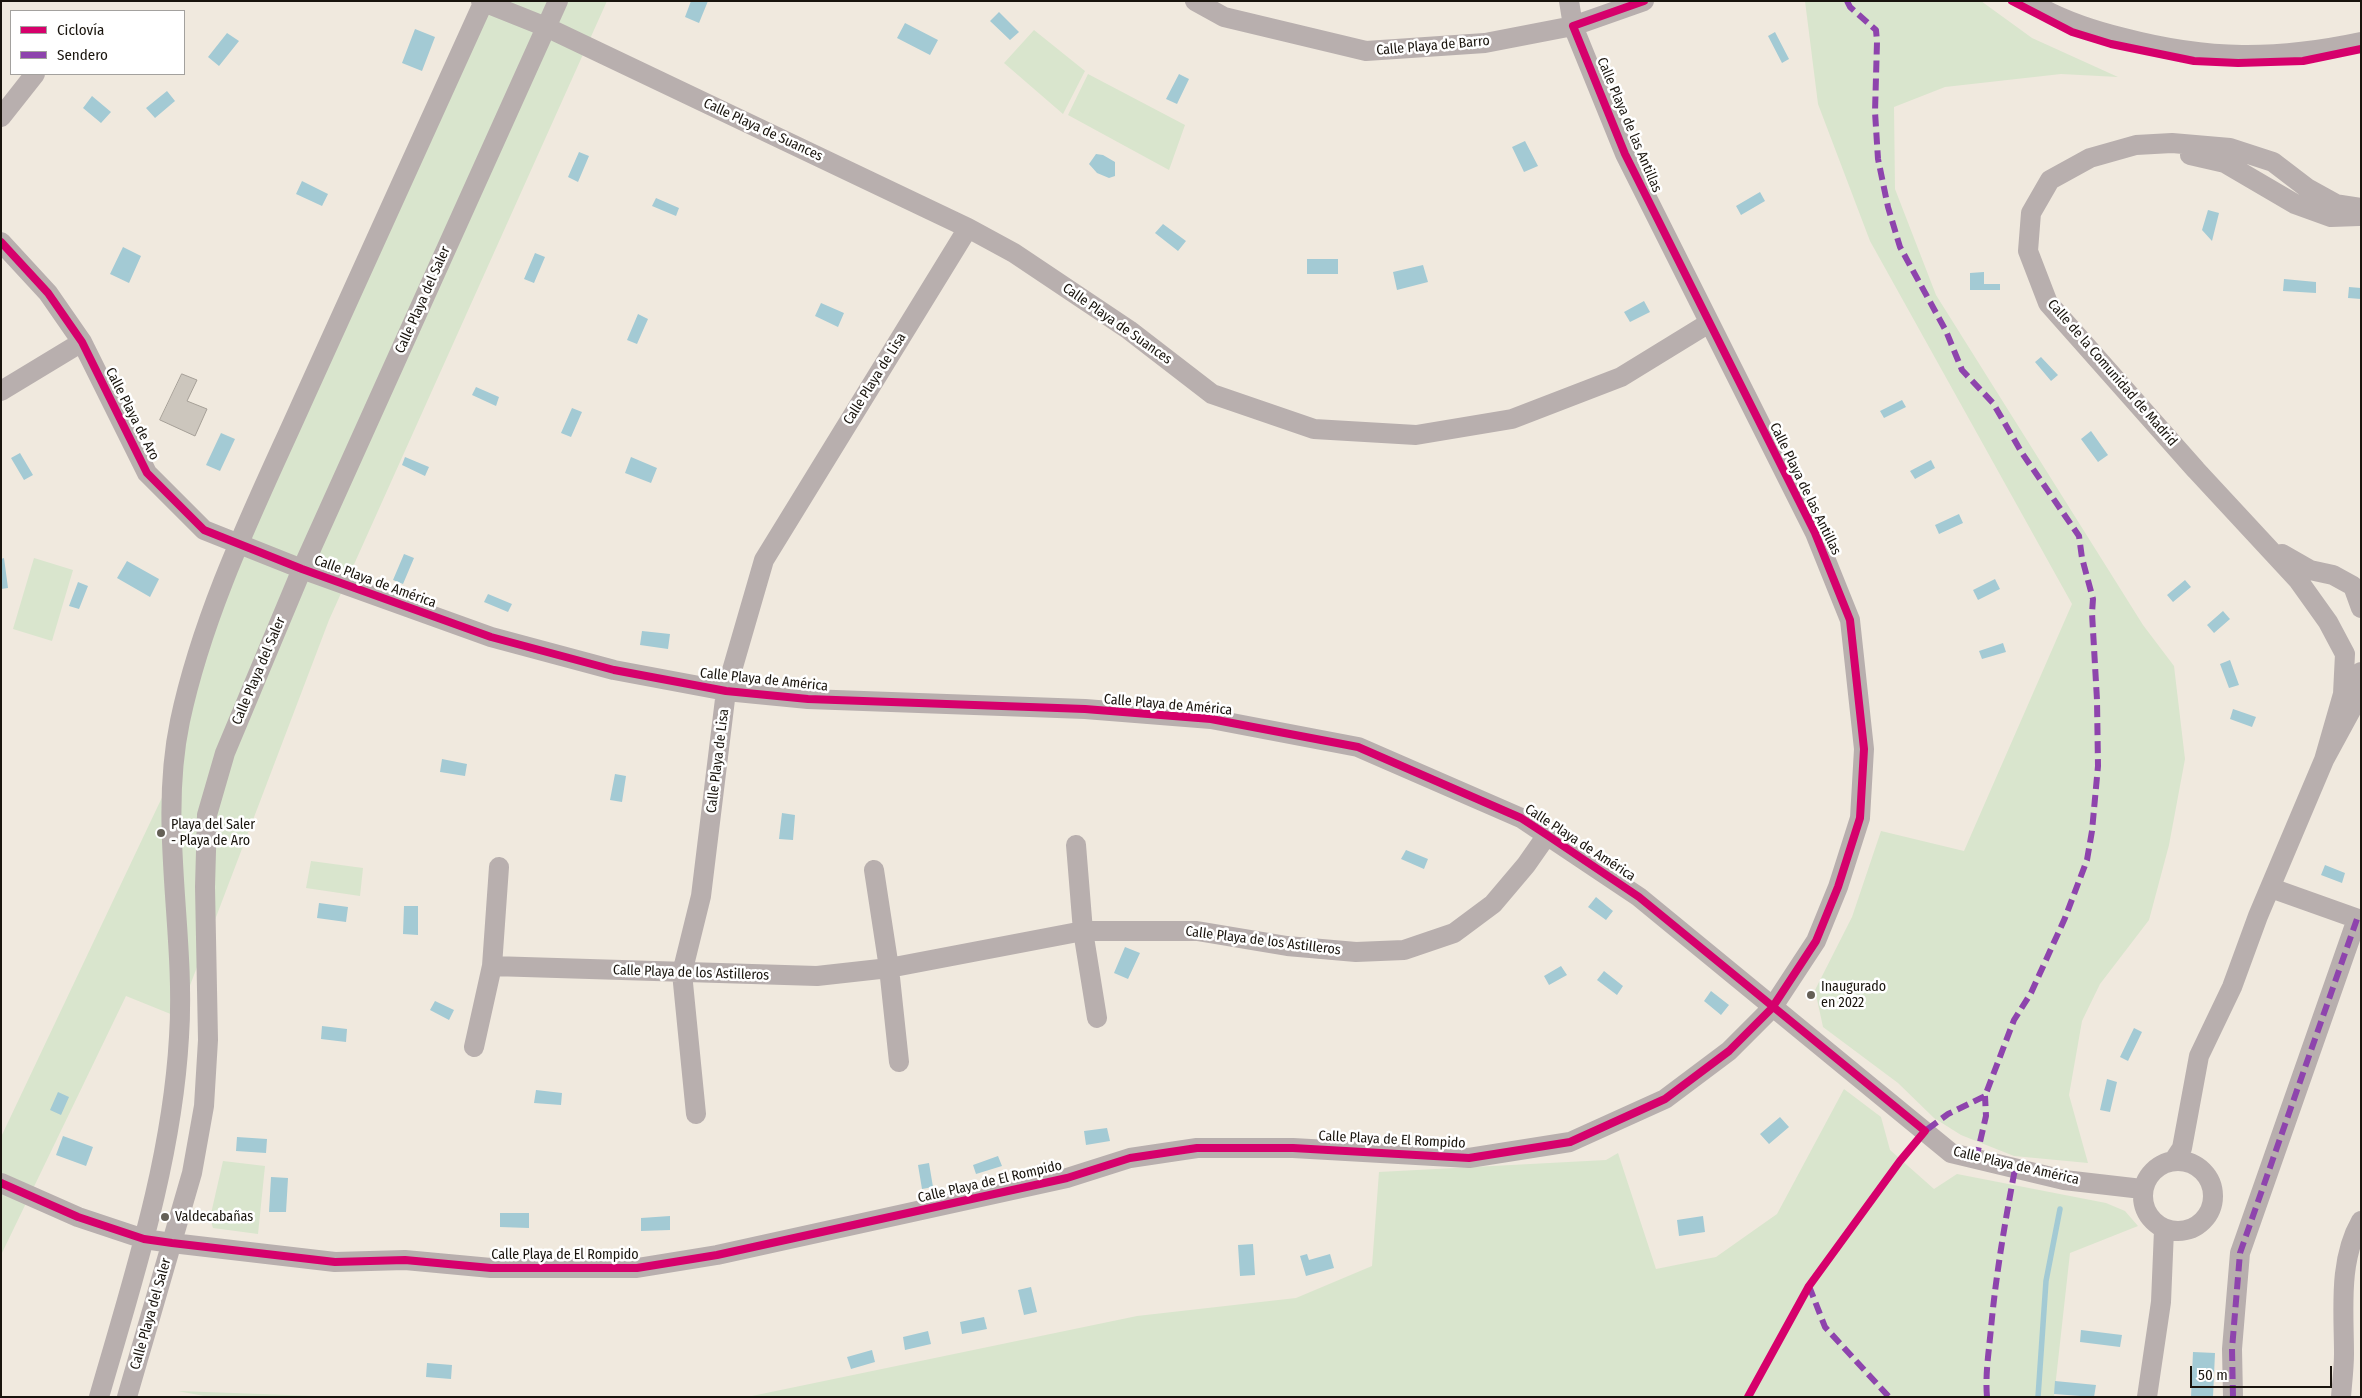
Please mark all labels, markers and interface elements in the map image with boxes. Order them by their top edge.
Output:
legend [10,10,185,75]
text: Ciclovía [57,21,104,39]
street label: Calle Playa de Barro [1376,33,1490,59]
text: Sendero [57,46,108,64]
street label: Calle Playa de las Antillas [1593,55,1665,195]
street label: Calle Playa de Suances [701,95,825,165]
street label: Calle Playa del Saler [392,244,454,356]
street label: Calle Playa de Suances [1059,280,1175,368]
street label: Calle de la Comunidad de Madrid [2044,296,2180,450]
street label: Calle Playa de Lisa [840,330,910,428]
street label: Calle Playa de Aro [101,365,163,463]
street label: Calle Playa de las Antillas [1766,420,1844,558]
street label: Calle Playa de América [312,552,438,612]
street label: Calle Playa del Saler [229,615,289,727]
street label: Calle Playa de América [699,665,829,695]
street label: Calle Playa de América [1103,691,1233,719]
street label: Calle Playa de Lisa [703,708,733,814]
street label: Calle Playa de América [1521,801,1639,885]
place label: Playa del Saler - Playa de Aro [171,817,255,850]
marker: Playa del Saler - Playa de Aro [155,827,167,839]
street label: Calle Playa de los Astilleros [1184,923,1342,959]
street label: Calle Playa de los Astilleros [613,962,769,984]
place label: Inaugurado en 2022 [1821,979,1886,1012]
marker: Inaugurado en 2022 [1805,989,1817,1001]
street label: Calle Playa de El Rompido [1318,1128,1466,1152]
street label: Calle Playa de América [1951,1143,2081,1189]
street label: Calle Playa de El Rompido [916,1157,1064,1207]
place label: Valdecabañas [175,1209,253,1225]
marker: Valdecabañas [159,1211,171,1223]
street label: Calle Playa de El Rompido [491,1247,639,1263]
street label: Calle Playa del Saler [127,1256,175,1372]
scale bar [2192,1356,2334,1388]
text: 50 m [2198,1366,2228,1384]

